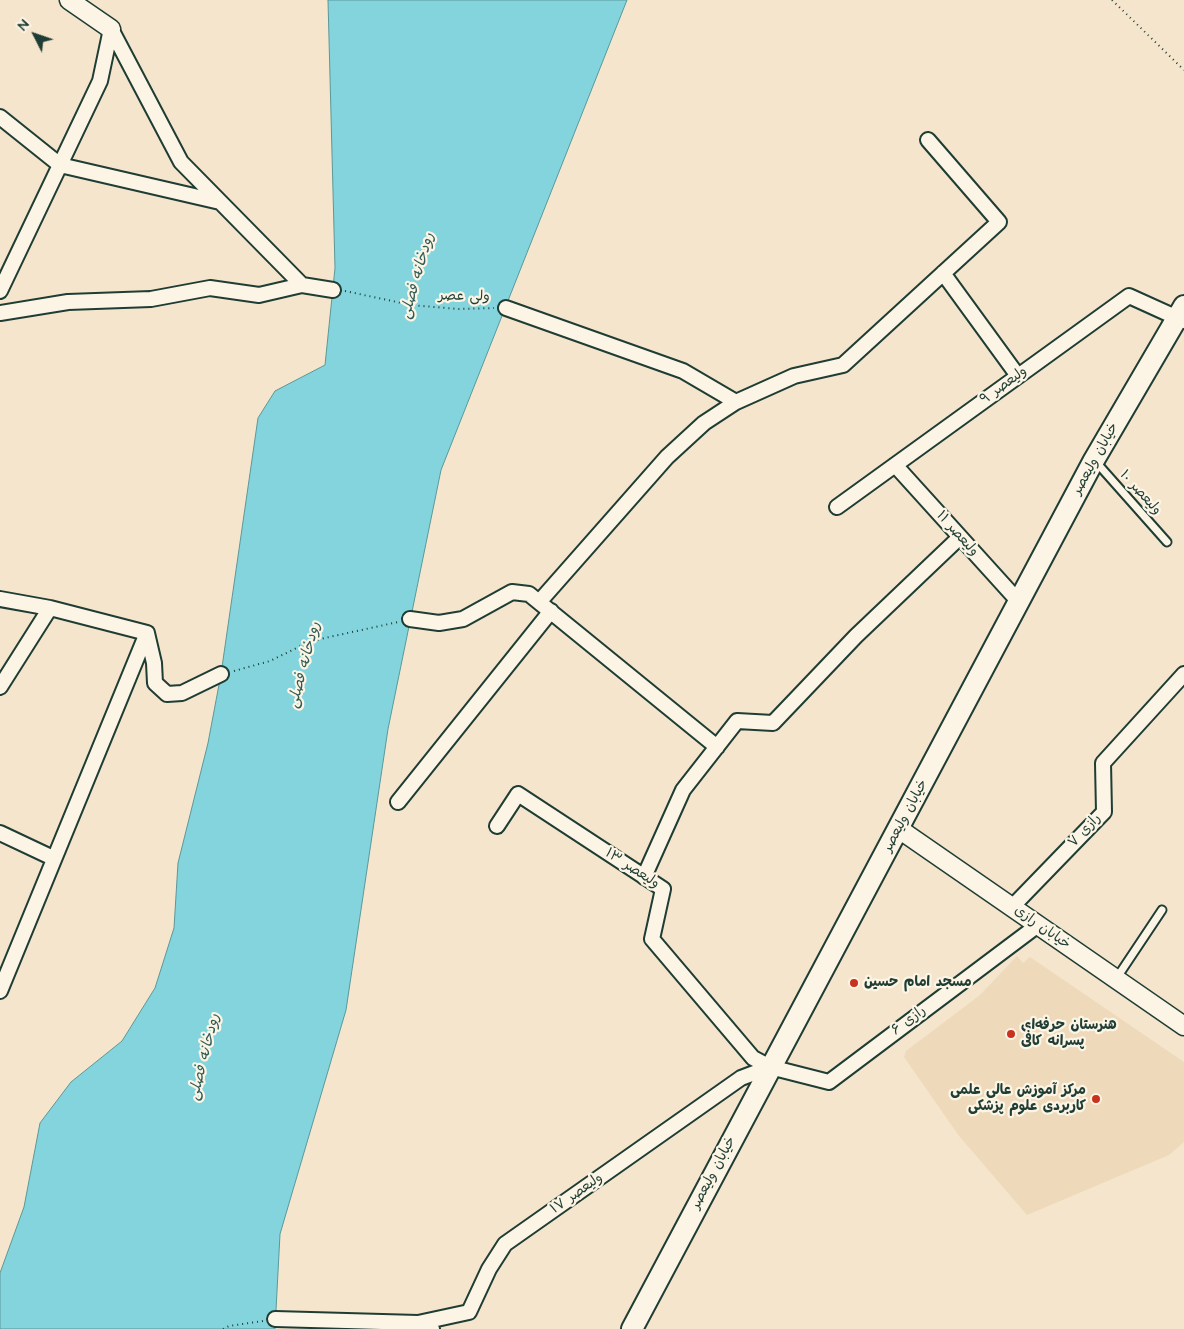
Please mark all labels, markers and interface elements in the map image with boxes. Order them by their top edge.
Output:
north arrow [10,10,60,60]
text: N [13,15,34,35]
water label: رودخانه فصلی [397,231,439,321]
street label: ولی عصر [438,288,490,306]
street label: ولیعصر ۹ [977,363,1031,409]
street label: خیابان ولیعصر [1069,420,1123,498]
street label: ولیعصر ۱۰ [1115,467,1165,519]
street label: ولیعصر ۱۱ [932,508,982,560]
water label: رودخانه فصلی [285,620,325,710]
street label: خیابان ولیعصر [880,777,932,855]
street label: رازی ۷ [1065,811,1105,851]
street label: ولیعصر ۱۳ [602,845,662,893]
street label: خیابان رازی [1011,902,1073,954]
place label: مسجد امام حسین [864,975,972,991]
marker: مسجد امام حسین [848,977,860,989]
street label: رازی ۶ [888,1003,930,1039]
water label: رودخانه فصلی [186,1012,224,1102]
place label: هنرستان حرفه‌ای پسرانه کافی [1021,1018,1117,1050]
marker: هنرستان حرفه‌ای پسرانه کافی [1005,1028,1017,1040]
place label: مرکز آموزش عالی علمی کاربردی علوم پزشکی [950,1083,1086,1116]
marker: مرکز آموزش عالی علمی کاربردی علوم پزشکی [1090,1093,1102,1105]
street label: خیابان ولیعصر [688,1134,740,1212]
street label: ولیعصر ۱۷ [548,1170,606,1218]

